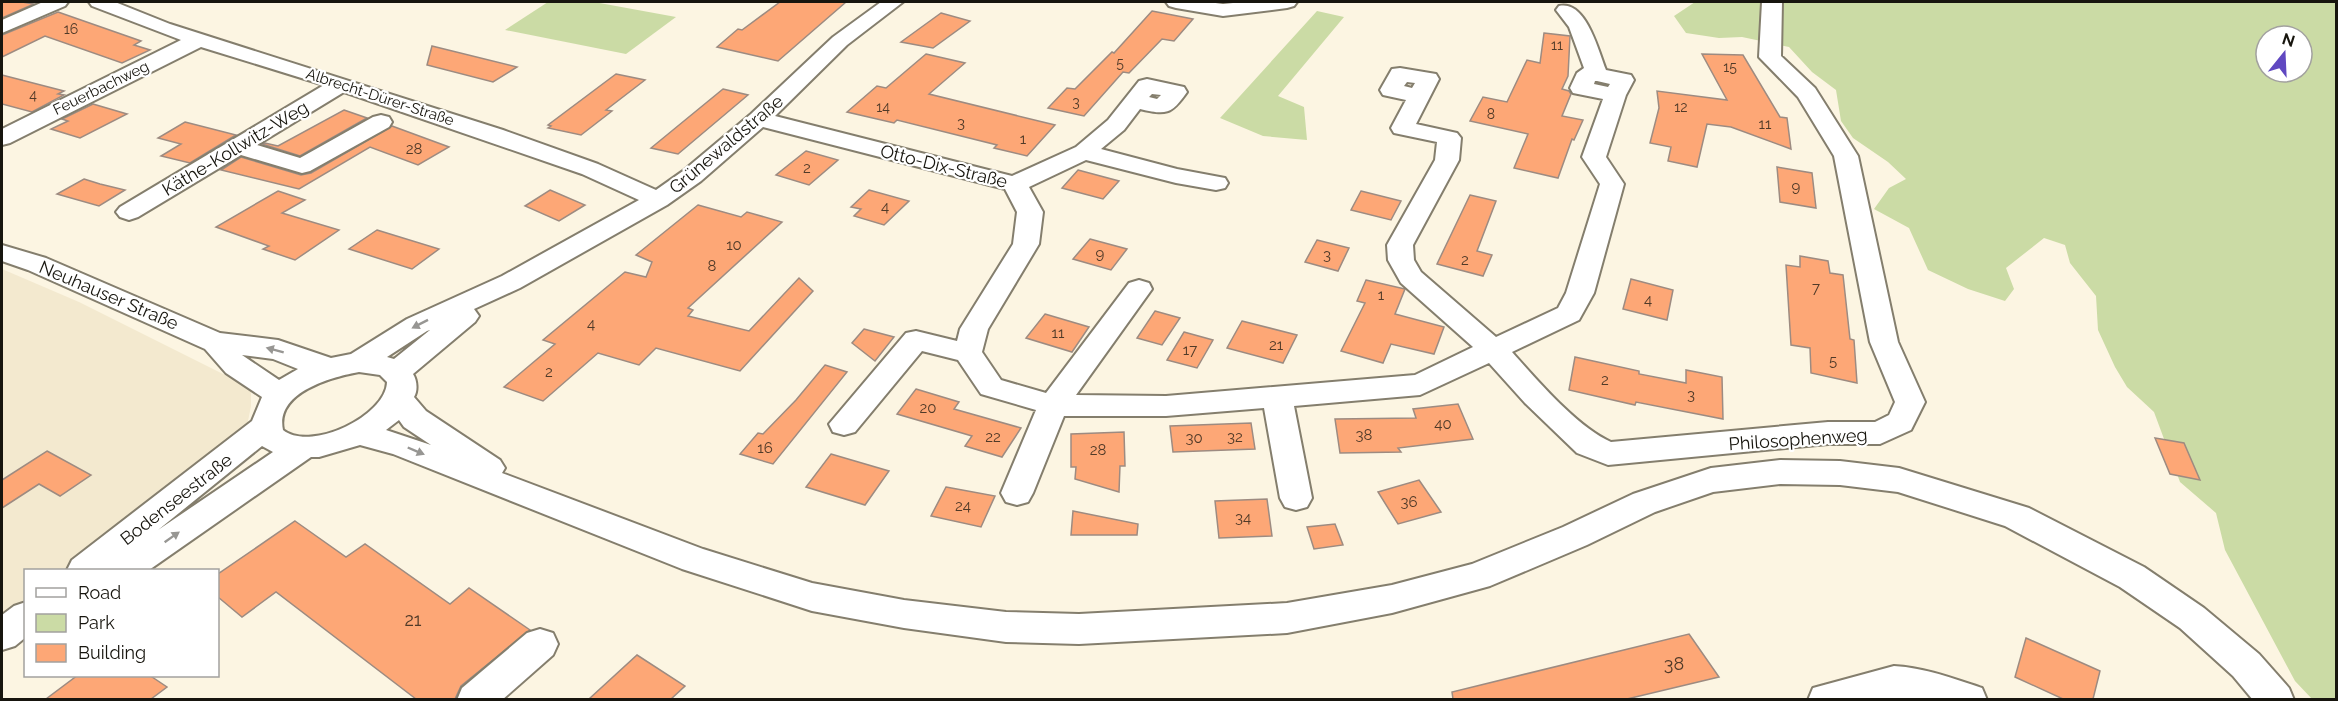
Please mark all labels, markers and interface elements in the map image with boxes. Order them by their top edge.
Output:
house number: 16 [64,21,78,37]
north arrow [2254,24,2314,84]
text: N [2280,29,2297,51]
house number: 11 [1551,37,1563,53]
house number: 5 [1116,55,1124,71]
street label: Feuerbachweg [50,57,152,119]
house number: 15 [1723,59,1737,75]
street label: Albrecht-Dürer-Straße [304,65,456,129]
house number: 4 [29,87,37,103]
street label: Grünewaldstraße [665,90,788,198]
house number: 3 [1072,94,1080,110]
street label: Käthe-Kollwitz-Weg [158,96,312,200]
house number: 14 [876,99,890,115]
house number: 12 [1674,99,1688,115]
house number: 8 [1487,106,1495,122]
house number: 3 [957,114,965,132]
house number: 11 [1759,115,1772,133]
house number: 1 [1020,130,1027,148]
house number: 28 [406,140,422,158]
street label: Otto-Dix-Straße [878,140,1010,192]
house number: 2 [803,159,811,177]
house number: 9 [1792,178,1801,196]
house number: 4 [881,198,889,216]
house number: 10 [726,236,742,254]
house number: 9 [1096,245,1105,263]
house number: 3 [1323,246,1331,264]
house number: 2 [1461,251,1469,269]
street label: Neuhauser Straße [36,256,182,334]
house number: 8 [708,257,717,275]
house number: 7 [1812,279,1820,297]
house number: 1 [1378,286,1385,304]
house number: 4 [1644,291,1652,309]
house number: 4 [587,315,595,333]
one-way arrow [411,320,428,329]
house number: 11 [1052,324,1065,342]
house number: 21 [1269,336,1284,354]
house number: 17 [1183,341,1197,359]
one-way arrow [266,345,284,355]
house number: 5 [1829,352,1837,370]
house number: 2 [545,363,553,381]
house number: 2 [1601,371,1609,389]
house number: 3 [1687,386,1695,404]
house number: 20 [920,399,937,417]
house number: 40 [1434,415,1452,433]
street label: Philosophenweg [1728,424,1868,454]
house number: 38 [1356,426,1373,444]
house number: 22 [985,428,1001,446]
house number: 32 [1227,428,1243,446]
house number: 30 [1185,429,1203,447]
house number: 16 [757,439,773,457]
house number: 28 [1090,441,1106,459]
one-way arrow [407,447,425,456]
street label: Bodenseestraße [116,449,236,549]
house number: 36 [1400,493,1418,511]
house number: 24 [955,497,971,515]
house number: 34 [1235,509,1251,527]
one-way arrow [164,532,180,543]
legend [24,569,219,677]
text: Road [78,582,121,603]
house number: 21 [404,609,422,630]
text: Park [78,612,115,633]
text: Building [78,642,146,663]
house number: 38 [1664,653,1684,674]

